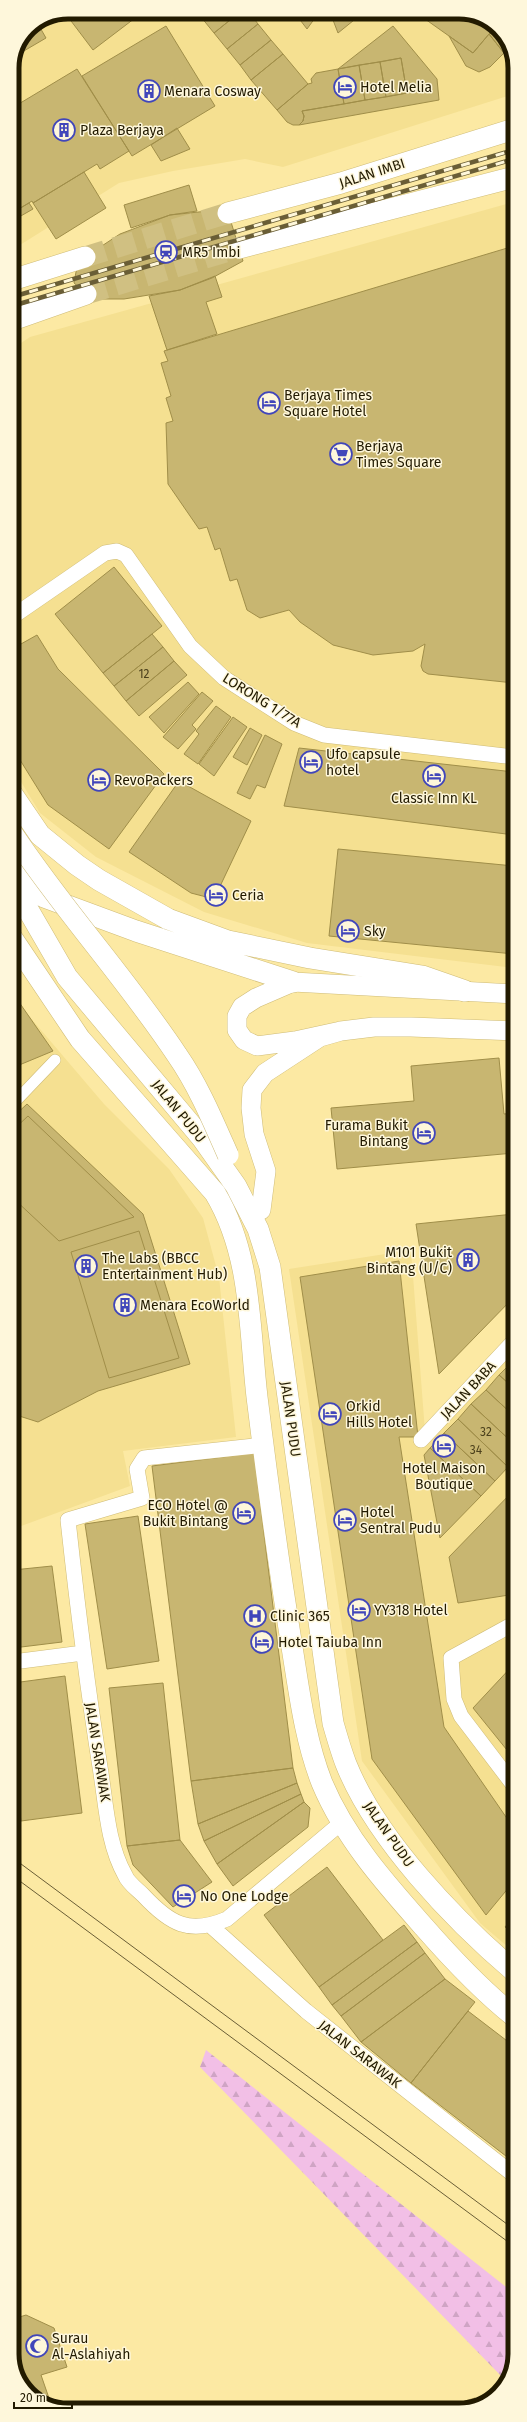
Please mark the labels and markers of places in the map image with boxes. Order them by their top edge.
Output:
hotel icon: Hotel Melia [332,74,358,100]
building icon: Menara Cosway [136,78,162,104]
place label: Hotel Melia [360,79,432,96]
place label: Menara Cosway [164,83,261,100]
building icon: Plaza Berjaya [51,117,77,143]
place label: Plaza Berjaya [80,122,164,139]
station icon: MR5 Imbi [153,239,179,265]
place label: MR5 Imbi [182,244,240,261]
place label: Berjaya Times Square Hotel [284,387,373,420]
hotel icon: Berjaya Times Square Hotel [256,390,282,416]
place label: Berjaya Times Square [356,438,441,471]
supermarket icon: Berjaya Times Square [328,441,354,467]
place label: Ufo capsule hotel [326,746,401,779]
hotel icon: Ufo capsule hotel [298,749,324,775]
hotel icon: Classic Inn KL [421,763,447,789]
hotel icon: RevoPackers [86,767,112,793]
place label: RevoPackers [114,772,193,789]
place label: Classic Inn KL [391,790,477,807]
hotel icon: Ceria [203,882,229,908]
place label: Ceria [232,887,264,904]
hotel icon: Sky [335,918,361,944]
place label: Sky [364,923,386,940]
place label: Furama Bukit Bintang [325,1117,409,1150]
hotel icon: Furama Bukit Bintang [411,1120,437,1146]
place label: M101 Bukit Bintang (U/C) [367,1244,453,1277]
building icon: M101 Bukit Bintang (U/C) [455,1247,481,1273]
place label: The Labs (BBCC Entertainment Hub) [102,1250,227,1283]
building icon: The Labs (BBCC Entertainment Hub) [73,1253,99,1279]
building icon: Menara EcoWorld [112,1292,138,1318]
place label: Menara EcoWorld [140,1297,250,1314]
place label: Orkid Hills Hotel [346,1398,412,1431]
hotel icon: Orkid Hills Hotel [317,1401,343,1427]
hotel icon: Hotel Maison Boutique [431,1433,457,1459]
place label: Hotel Maison Boutique [402,1460,486,1493]
place label: ECO Hotel @ Bukit Bintang [143,1497,229,1530]
hotel icon: ECO Hotel @ Bukit Bintang [231,1500,257,1526]
place label: Hotel Sentral Pudu [360,1504,441,1537]
hotel icon: Hotel Sentral Pudu [332,1507,358,1533]
hotel icon: YY318 Hotel [346,1597,372,1623]
place label: YY318 Hotel [374,1602,448,1619]
hospital icon: Clinic 365 [242,1603,268,1629]
place label: Clinic 365 [270,1608,330,1625]
hotel icon: Hotel Taiuba Inn [249,1629,275,1655]
place label: Hotel Taiuba Inn [278,1634,382,1651]
hotel icon: No One Lodge [171,1883,197,1909]
place label: No One Lodge [200,1888,289,1905]
place label: Surau Al-Aslahiyah [52,2330,130,2363]
mosque icon: Surau Al-Aslahiyah [24,2333,50,2359]

